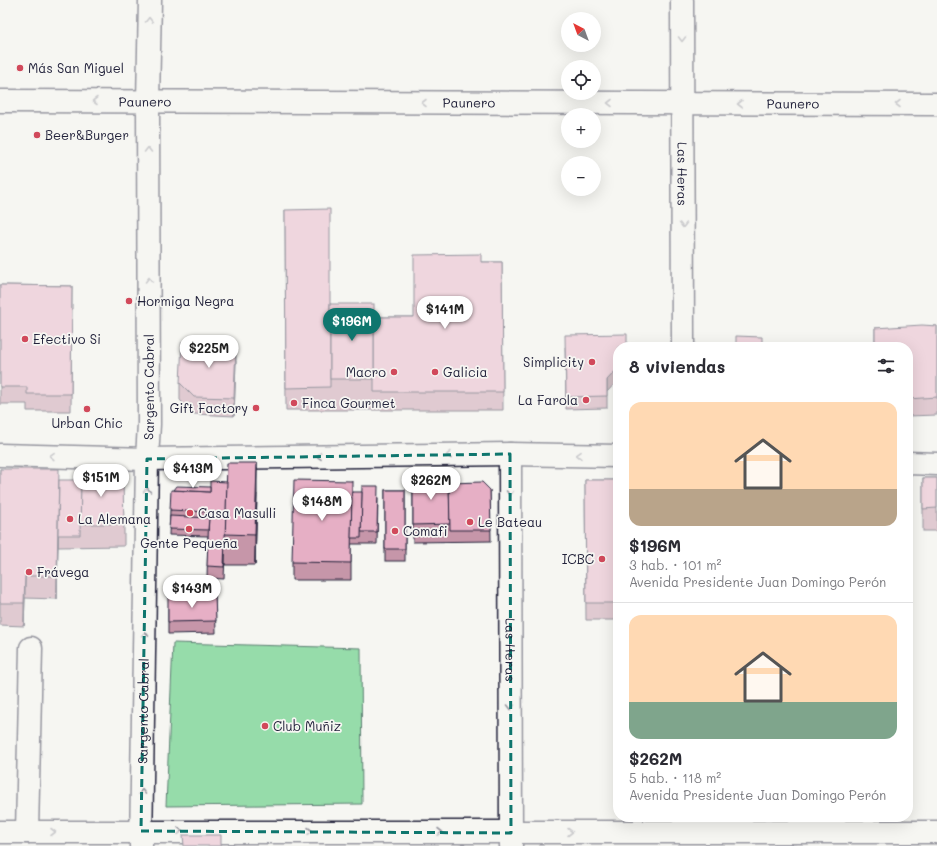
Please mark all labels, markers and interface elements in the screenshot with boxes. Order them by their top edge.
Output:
north arrow [561,12,601,52]
map controls [561,12,601,196]
one-way arrow [145,17,154,23]
one-way arrow [678,36,686,42]
place label: Más San Miguel [28,59,124,76]
button: locate [561,60,601,100]
marker: Más San Miguel [15,63,25,73]
street label: Paunero [119,92,172,110]
street label: Paunero [443,93,496,111]
street label: Paunero [767,94,820,112]
one-way arrow [92,97,98,106]
one-way arrow [421,99,427,107]
one-way arrow [607,99,613,107]
one-way arrow [737,100,743,108]
one-way arrow [895,100,901,108]
button: + [561,108,601,148]
place label: Beer&Burger [45,126,129,143]
marker: Beer&Burger [32,130,42,140]
street label: Las Heras [674,142,692,206]
one-way arrow [144,147,152,153]
button: − [561,156,601,196]
one-way arrow [679,222,687,228]
one-way arrow [145,277,153,283]
place label: Hormiga Negra [137,292,234,309]
marker: Hormiga Negra [124,296,134,306]
pin: $141M [417,296,473,330]
text: $141M [426,300,464,317]
pin: $196M [324,308,380,342]
text: $196M [332,312,372,329]
place label: Efectivo Si [33,330,101,347]
marker: Efectivo Si [20,334,30,344]
street label: Sargento Cabral [139,334,157,441]
pin: $225M [181,335,237,369]
text: $225M [189,339,229,356]
place label: Simplicity [523,353,584,370]
text: 8 viviendas [629,355,725,377]
icon: filters [875,355,897,377]
marker: Simplicity [587,357,597,367]
place label: Macro [346,363,386,380]
place label: Galicia [443,363,488,380]
marker: Macro [389,367,399,377]
marker: Galicia [430,367,440,377]
place label: La Farola [518,391,578,408]
place label: Finca Gourmet [302,394,396,411]
marker: La Farola [581,395,591,405]
marker: Finca Gourmet [289,398,299,408]
place label: Gift Factory [170,399,248,416]
marker: Gift Factory [251,403,261,413]
marker: Urban Chic [82,404,92,414]
place label: Urban Chic [51,414,123,431]
icon: home [727,428,799,500]
one-way arrow [446,451,452,459]
one-way arrow [576,451,582,459]
one-way arrow [49,452,55,461]
one-way arrow [316,452,322,461]
pin: $413M [165,455,221,489]
text: $413M [173,459,213,476]
pin: $151M [73,464,129,498]
pin: $262M [403,467,459,501]
text: $151M [82,468,120,485]
text: $262M [411,471,451,488]
one-way arrow [143,487,151,493]
pin: $148M [294,488,350,522]
one-way arrow [506,490,514,496]
text: $148M [302,492,342,509]
place label: Casa Masulli [198,504,276,521]
marker: Casa Masulli [185,508,195,518]
place label: La Alemana [78,510,151,527]
place label: Le Bateau [478,513,542,530]
marker: La Alemana [65,514,75,524]
marker: Le Bateau [465,517,475,527]
place label: Comafi [403,522,448,539]
marker: Gente Pequeña [184,524,194,534]
marker: Comafi [390,526,400,536]
place label: Gente Pequeña [140,534,238,551]
text: $196M [629,534,681,556]
place label: ICBC [562,550,594,567]
marker: ICBC [597,554,607,564]
text: 3 hab. · 101 m² [629,556,721,573]
place label: Frávega [37,563,89,580]
marker: Frávega [24,567,34,577]
text: Avenida Presidente Juan Domingo Perón [629,573,886,590]
pin: $143M [164,575,220,609]
text: $143M [172,579,212,596]
street label: Las Heras [502,618,520,682]
one-way arrow [140,631,149,637]
icon: home [727,641,799,713]
street label: Sargento Cabral [133,658,152,764]
one-way arrow [507,704,515,710]
place label: Club Muñiz [273,717,341,734]
marker: Club Muñiz [260,721,270,731]
text: $262M [629,747,683,769]
text: 5 hab. · 118 m² [629,769,721,786]
text: Avenida Presidente Juan Domingo Perón [629,786,886,803]
one-way arrow [138,789,146,795]
one-way arrow [177,827,183,835]
one-way arrow [307,827,313,835]
one-way arrow [50,828,56,836]
one-way arrow [437,828,443,836]
one-way arrow [567,828,573,836]

